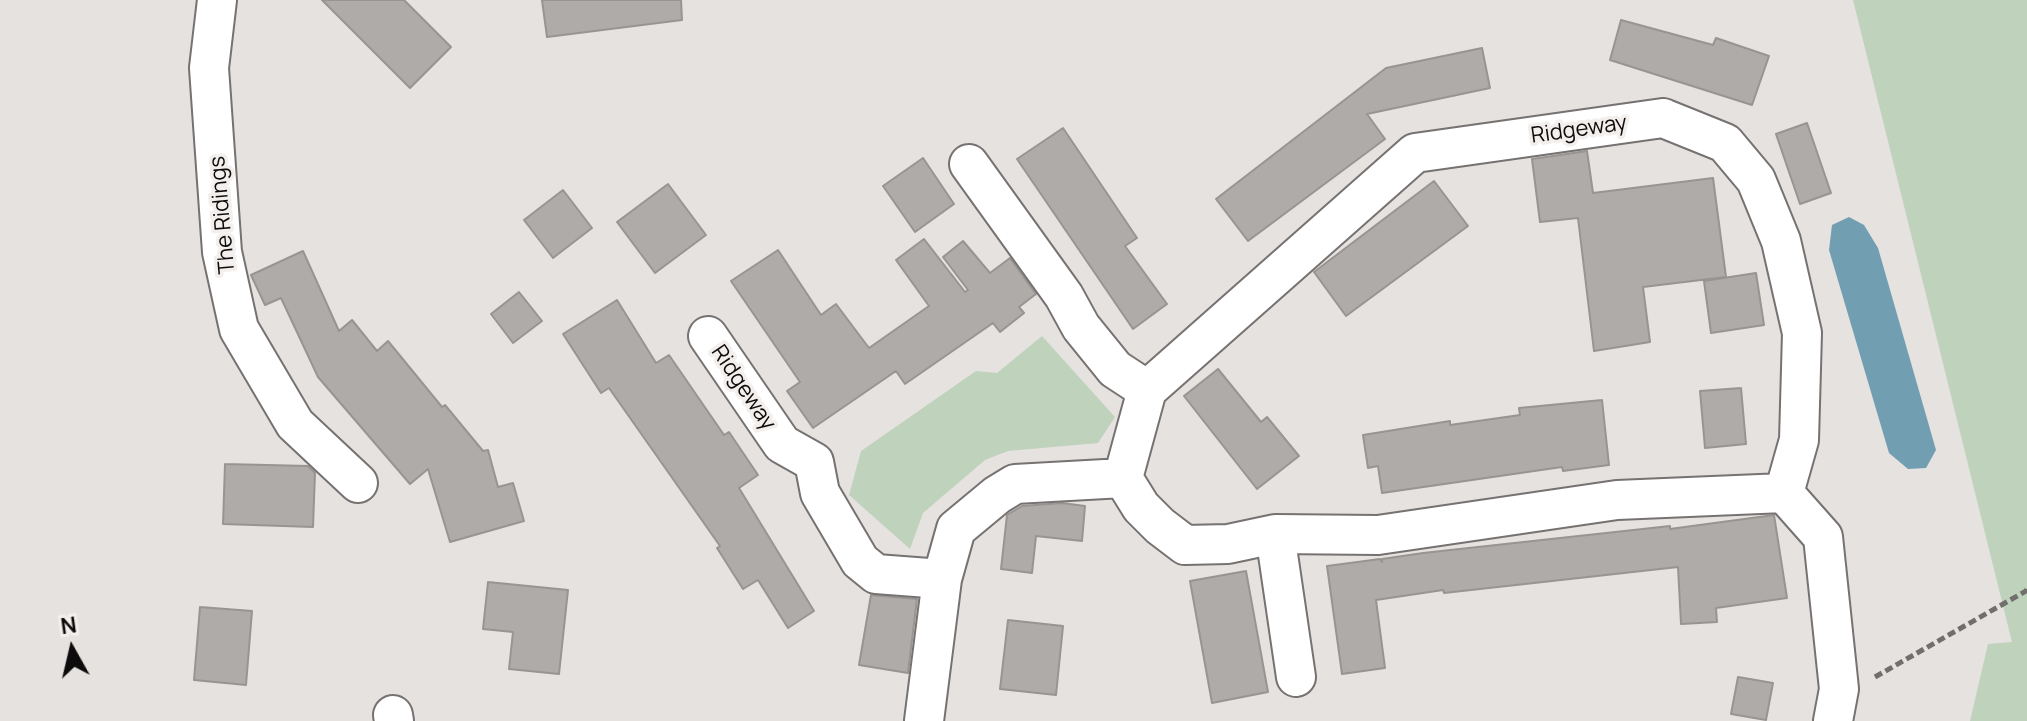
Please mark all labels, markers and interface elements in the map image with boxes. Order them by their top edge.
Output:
street label: Ridgeway [1529,110,1629,150]
street label: The Ridings [205,155,241,275]
street label: Ridgeway [705,340,781,436]
north arrow [32,609,112,689]
text: N [59,609,79,641]

